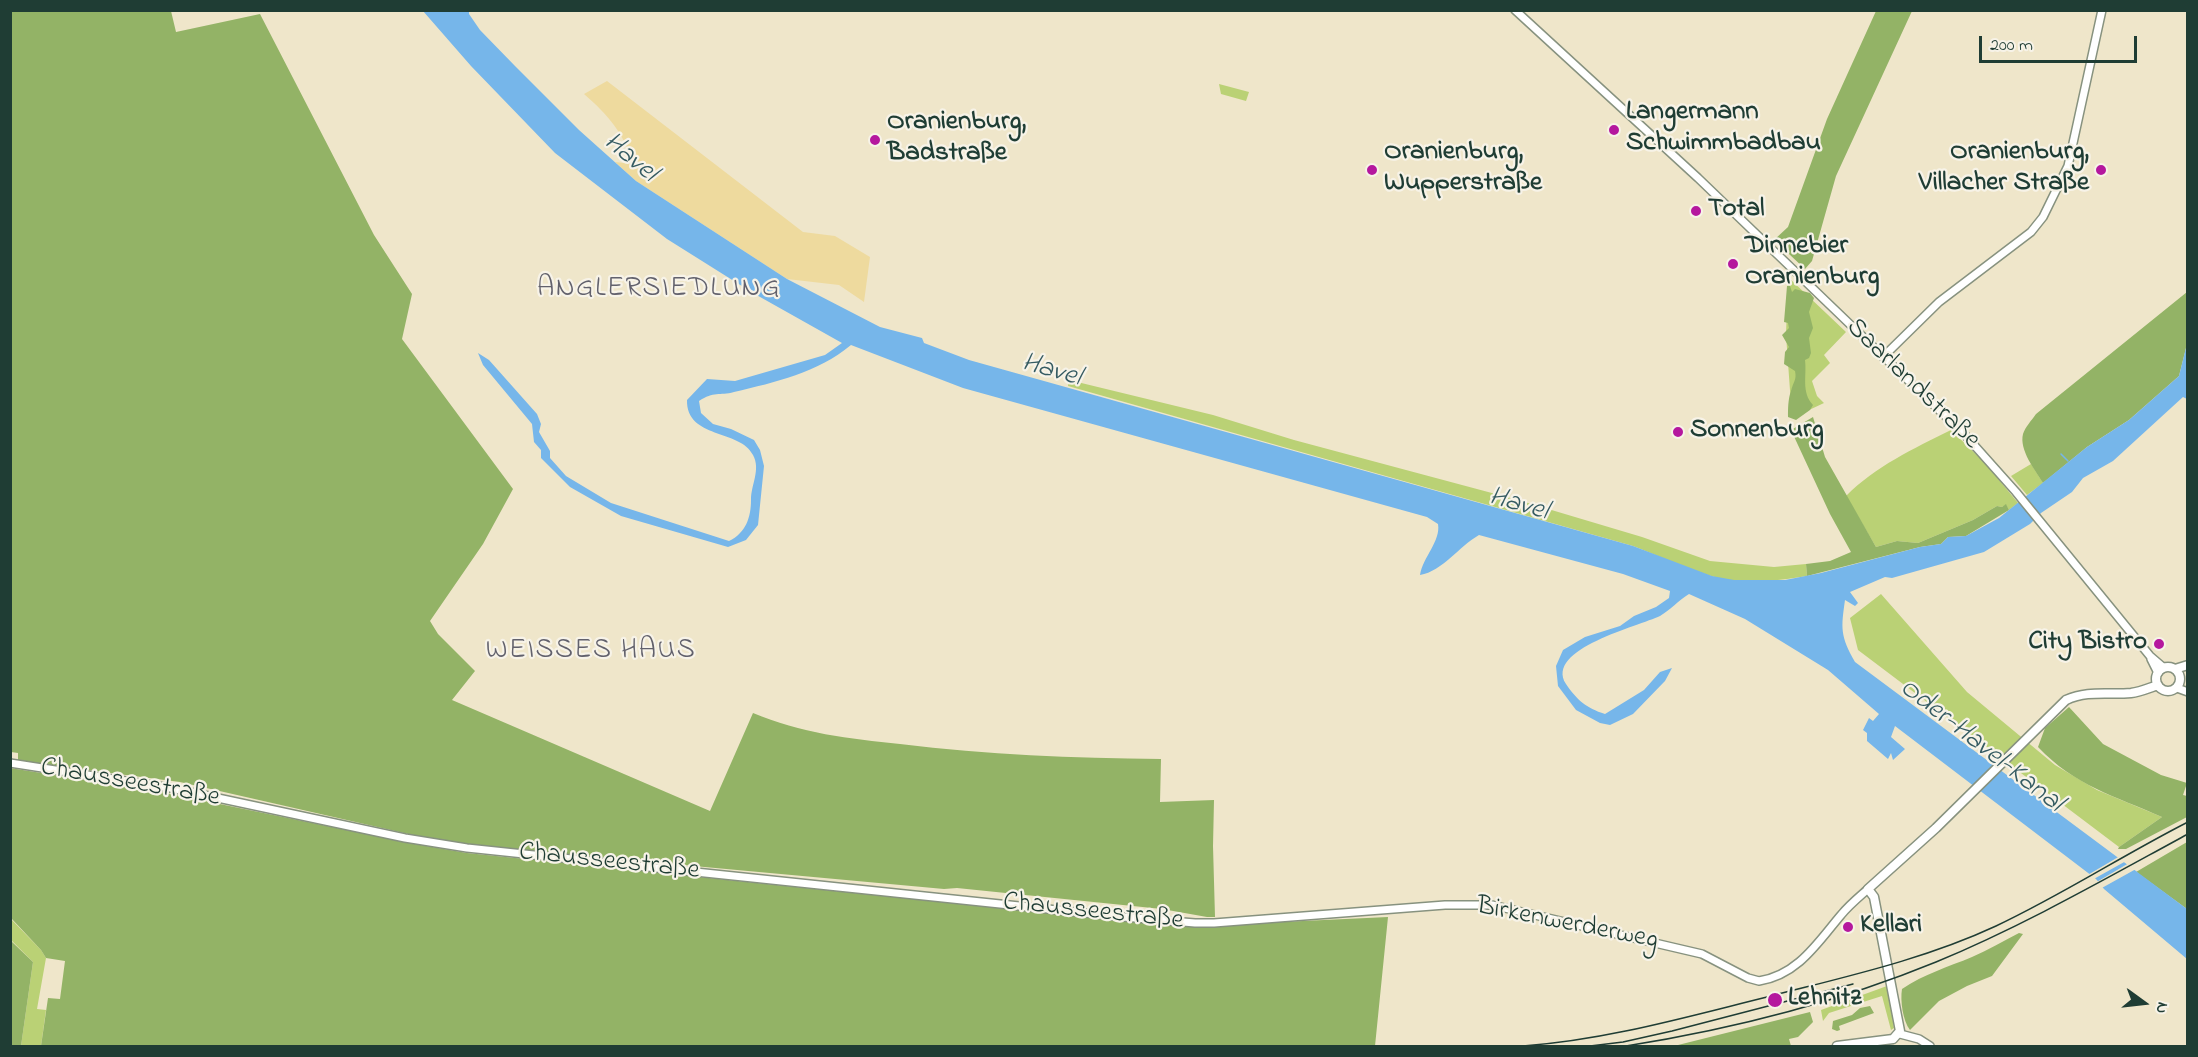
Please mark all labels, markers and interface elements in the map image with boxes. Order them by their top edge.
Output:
scale bar [1982,24,2140,62]
text: 200 m [1990,33,2033,59]
place label: Langermann Schwimmbadbau [1626,98,1821,161]
place label: Oranienburg, Badstraße [887,108,1026,171]
marker: Langermann Schwimmbadbau [1607,123,1621,137]
water label: Havel [595,127,663,191]
marker: Oranienburg, Badstraße [868,133,882,147]
place label: Oranienburg, Wupperstraße [1384,138,1542,201]
place label: Oranienburg, Villacher Straße [1919,138,2089,201]
marker: Oranienburg, Wupperstraße [1365,163,1379,177]
marker: Oranienburg, Villacher Straße [2094,163,2108,177]
place label: Total [1708,195,1765,227]
marker: Total [1689,204,1703,218]
place label: Dinnebier Oranienburg [1745,232,1879,295]
marker: Dinnebier Oranienburg [1726,257,1740,271]
district label: ANGLERSIEDLUNG [537,273,781,307]
street label: Saarlandstraße [1838,313,1986,457]
water label: Havel [1017,348,1085,396]
place label: Sonnenburg [1690,416,1824,448]
marker: Sonnenburg [1671,425,1685,439]
water label: Havel [1484,482,1552,530]
place label: City Bistro [2028,628,2147,660]
district label: WEISSES HAUS [486,635,696,669]
marker: City Bistro [2152,637,2166,651]
water label: Oder-Havel-Kanal [1891,673,2069,821]
street label: Chausseestraße [38,752,222,816]
street label: Chausseestraße [517,837,701,889]
street label: Chausseestraße [1001,887,1185,939]
street label: Birkenwerderweg [1473,892,1661,958]
place label: Kellari [1860,911,1922,943]
marker: Kellari [1841,920,1855,934]
north arrow [2114,973,2174,1033]
place label: Lehnitz [1788,984,1861,1016]
marker: Lehnitz [1766,991,1784,1009]
text: N [2148,999,2174,1016]

